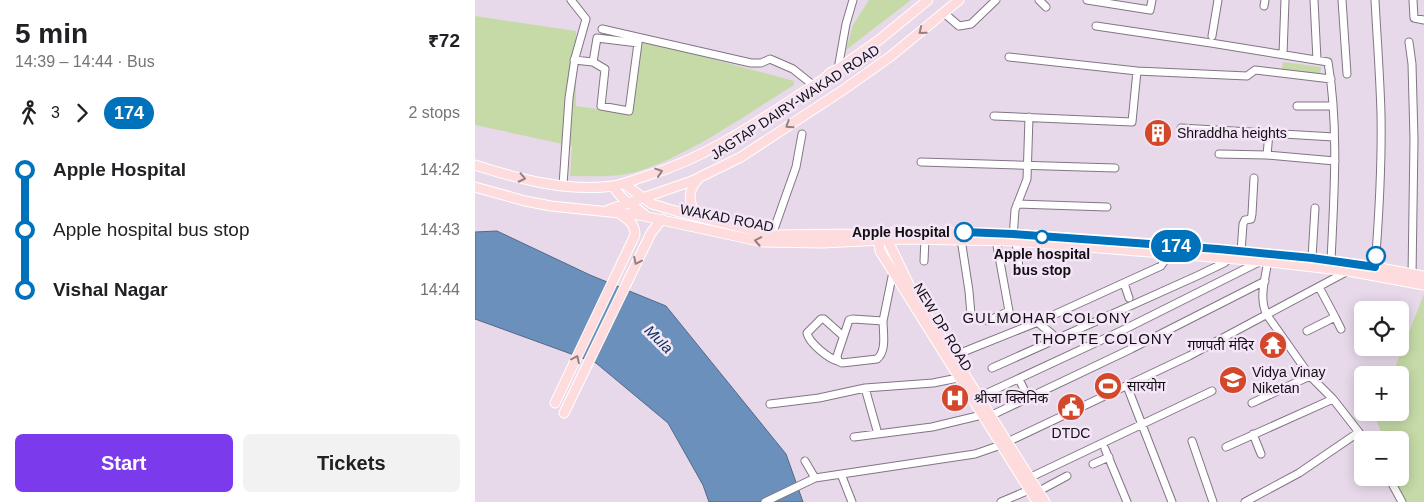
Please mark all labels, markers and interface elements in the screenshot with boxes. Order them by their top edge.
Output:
text: 5 min [15,18,88,49]
one-way arrow [918,25,927,34]
text: ₹72 [428,30,460,51]
street label: JAGTAP DAIRY-WAKAD ROAD [708,41,882,163]
text: 14:39 – 14:44 · Bus [15,53,155,70]
icon: walk [15,99,43,127]
icon: forward [68,99,96,127]
text: 174 [114,103,144,123]
text: 3 [51,104,60,121]
text: 2 stops [408,104,460,121]
building icon: Shraddha heights [1143,118,1173,148]
one-way arrow [786,119,795,128]
place label: Shraddha heights [1177,125,1287,141]
text: Apple Hospital [53,159,186,180]
text: 14:42 [420,161,460,178]
one-way arrow [654,167,663,177]
one-way arrow [517,172,526,183]
street label: WAKAD ROAD [679,201,775,235]
text: Apple hospital bus stop [53,219,249,240]
text: 14:43 [420,221,460,238]
marker: Apple Hospital [954,222,974,242]
place label: Apple Hospital [852,224,950,240]
marker: Apple hospital bus stop [1035,230,1049,244]
line badge: 174 [1147,230,1205,262]
one-way arrow [753,236,762,246]
text: 174 [1161,236,1191,256]
place label: Apple hospital bus stop [994,246,1090,278]
unlabelled marker [1366,246,1386,266]
one-way arrow [634,256,644,265]
text: Vishal Nagar [53,279,168,300]
street label: NEW DP ROAD [910,280,976,374]
text: 14:44 [420,281,460,298]
map controls [1354,301,1409,486]
button: locate [1354,301,1409,356]
district label: GULMOHAR COLONY [962,309,1132,326]
water label: Mula [641,321,677,357]
district label: THOPTE COLONY [1032,330,1174,347]
temple icon: गणपती मंदिर [1258,330,1288,360]
place label: गणपती मंदिर [1187,337,1254,353]
one-way arrow [569,356,579,365]
place label: Vidya Vinay Niketan [1252,364,1325,396]
school or university icon: Vidya Vinay Niketan [1218,365,1248,395]
button: + [1354,366,1409,421]
sports icon: सारयोग [1093,371,1123,401]
place label: सारयोग [1127,378,1167,394]
hospital icon: श्रीजा क्लिनिक [940,383,970,413]
place label: श्रीजा क्लिनिक [974,390,1049,406]
public building icon: DTDC [1056,392,1086,422]
place label: DTDC [1052,425,1090,441]
button: − [1354,431,1409,486]
button: Start [15,434,233,492]
button: Tickets [243,434,460,492]

